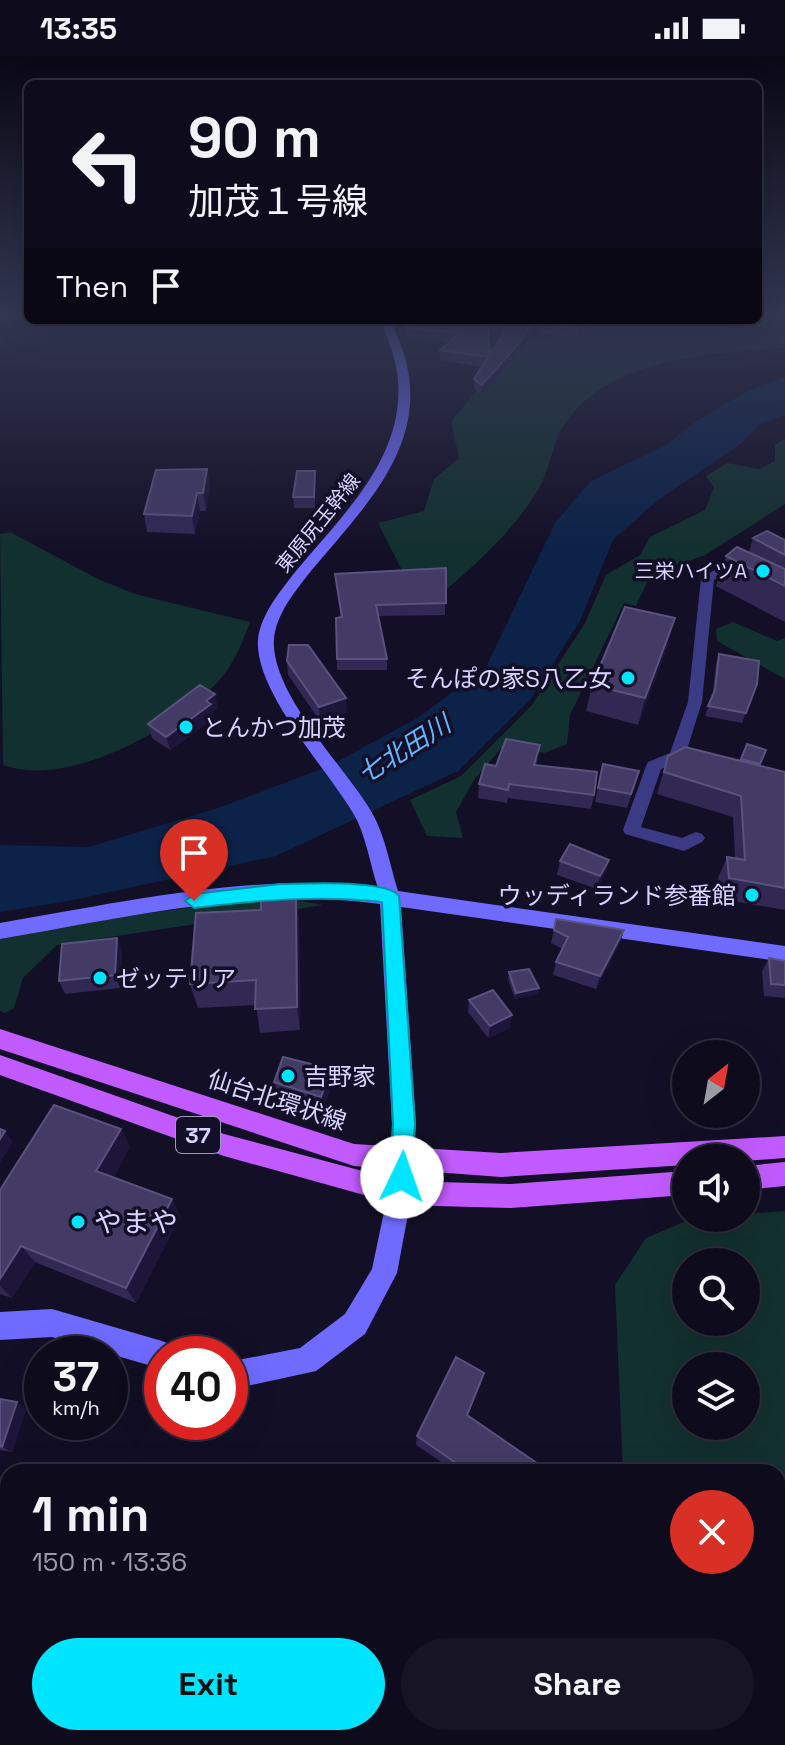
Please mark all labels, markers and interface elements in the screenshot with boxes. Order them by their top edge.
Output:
text: 13:35 [40,9,117,48]
text: 90 m [188,102,321,173]
icon: left [56,112,160,216]
text: 加茂１号線 [188,179,368,225]
icon: arrive [144,264,188,308]
text: Then [56,267,128,306]
street label: 東原尻玉幹線 [270,468,366,578]
place label: 三栄ハイツA [635,558,747,584]
marker: 三栄ハイツA [754,562,772,580]
place label: そんぽの家S八乙女 [405,663,612,694]
marker: そんぽの家S八乙女 [619,669,637,687]
water label: 七北田川 [351,705,460,791]
place label: とんかつ加茂 [202,712,346,743]
marker: とんかつ加茂 [177,718,195,736]
pin [160,819,228,901]
icon: arrive [172,831,216,875]
place label: ウッディランド参番館 [498,880,736,911]
marker: ウッディランド参番館 [743,886,761,904]
place label: ゼッテリア [116,963,236,994]
marker: ゼッテリア [91,969,109,987]
north arrow [672,1040,760,1128]
map controls [672,1040,760,1440]
place label: 吉野家 [304,1061,376,1092]
street label: 仙台北環状線 [204,1063,350,1137]
marker: 吉野家 [279,1067,297,1085]
road number: 37 [176,1117,220,1153]
position arrow [360,1135,444,1219]
button: sound [672,1144,760,1232]
place label: やまや [94,1204,178,1240]
marker: やまや [69,1213,87,1231]
button: search [672,1248,760,1336]
speed limit sign: 40 [144,1336,248,1440]
text: 37 [53,1352,99,1403]
button: layers [672,1352,760,1440]
text: km/h [52,1395,100,1421]
text: 1 min [32,1484,149,1545]
button: close [670,1490,754,1574]
text: 150 m · 13:36 [32,1545,187,1579]
button: Exit [32,1638,385,1730]
button: Share [401,1638,754,1730]

